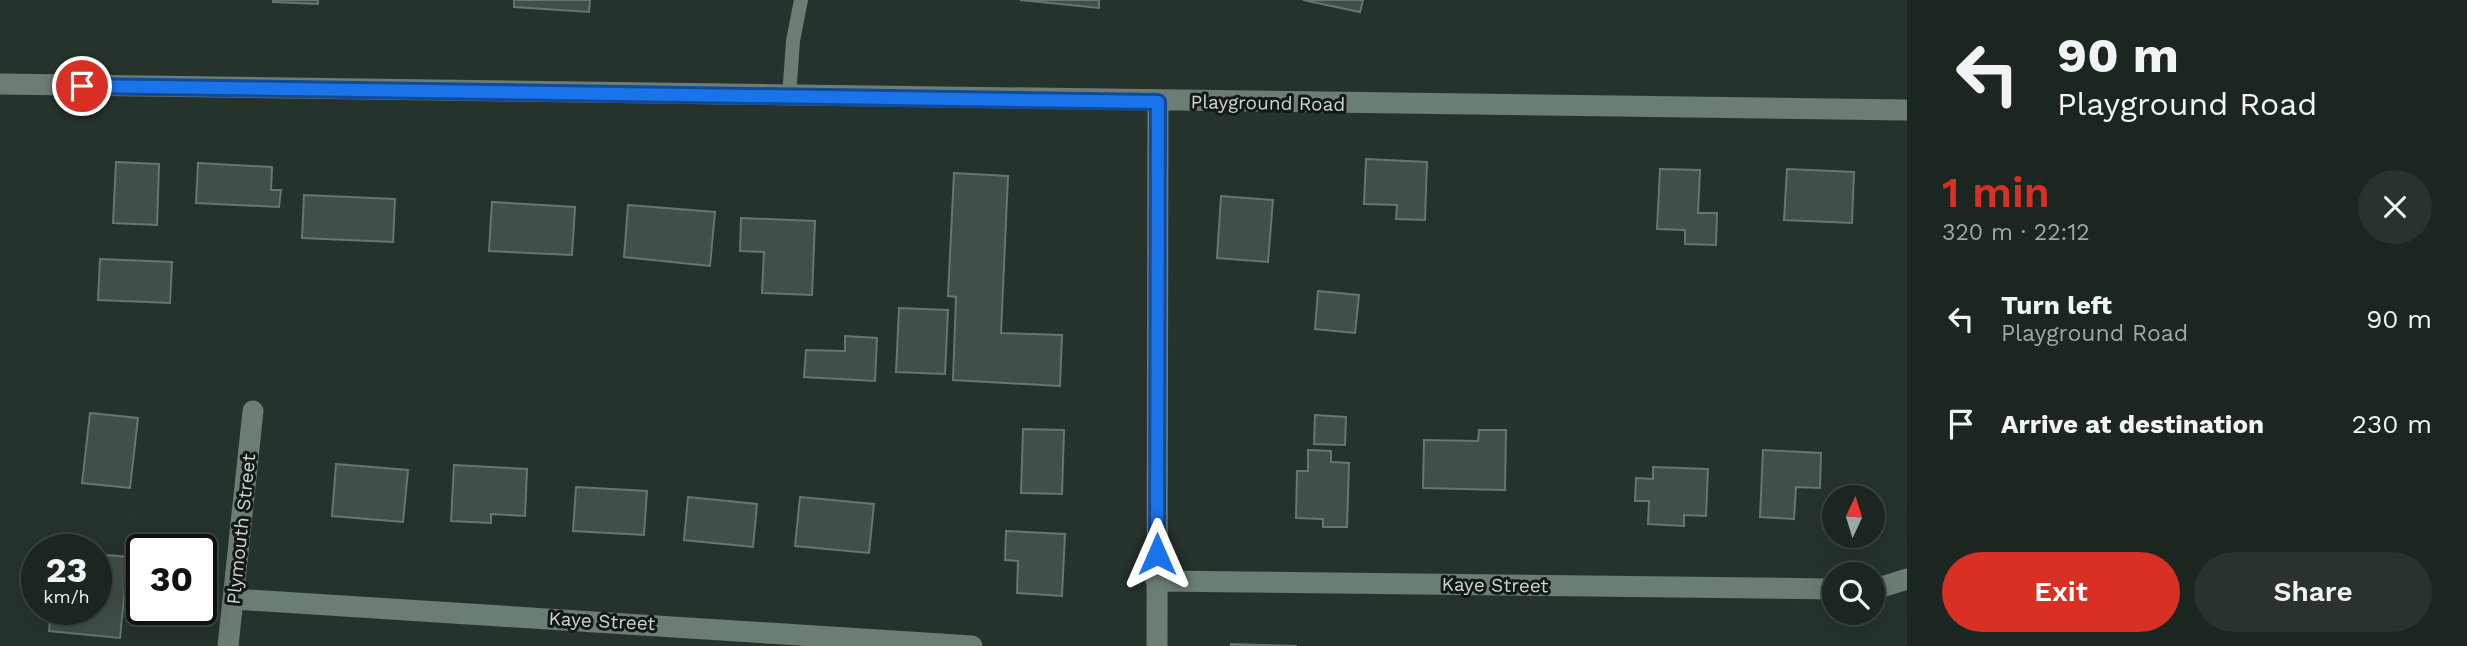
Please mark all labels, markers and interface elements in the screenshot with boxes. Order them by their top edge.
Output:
text: 90 m [2057,26,2179,84]
icon: left [1942,28,2033,119]
pin [52,56,112,116]
icon: arrive [63,67,101,105]
text: Playground Road [2057,85,2317,123]
street label: Playground Road [1190,90,1346,116]
text: 1 min [1942,168,2050,217]
button: close [2358,170,2432,244]
text: 320 m · 22:12 [1942,219,2090,246]
text: Turn left [2001,290,2112,320]
icon: left [1942,300,1980,338]
text: 90 m [2366,304,2432,334]
text: Playground Road [2001,320,2188,347]
icon: arrive [1942,405,1980,443]
text: Arrive at destination [2001,409,2264,439]
text: 230 m [2352,409,2432,439]
street label: Plymouth Street [222,452,260,605]
north arrow [1822,485,1885,548]
map controls [1822,485,1885,625]
position arrow [1120,517,1194,591]
speed limit sign: 30 [126,534,217,625]
text: 23 [46,549,87,591]
button: Exit [1942,552,2180,632]
button: Share [2194,552,2432,632]
button: search [1822,562,1885,625]
street label: Kaye Street [1441,573,1549,597]
text: km/h [43,586,90,607]
street label: Kaye Street [548,607,656,635]

